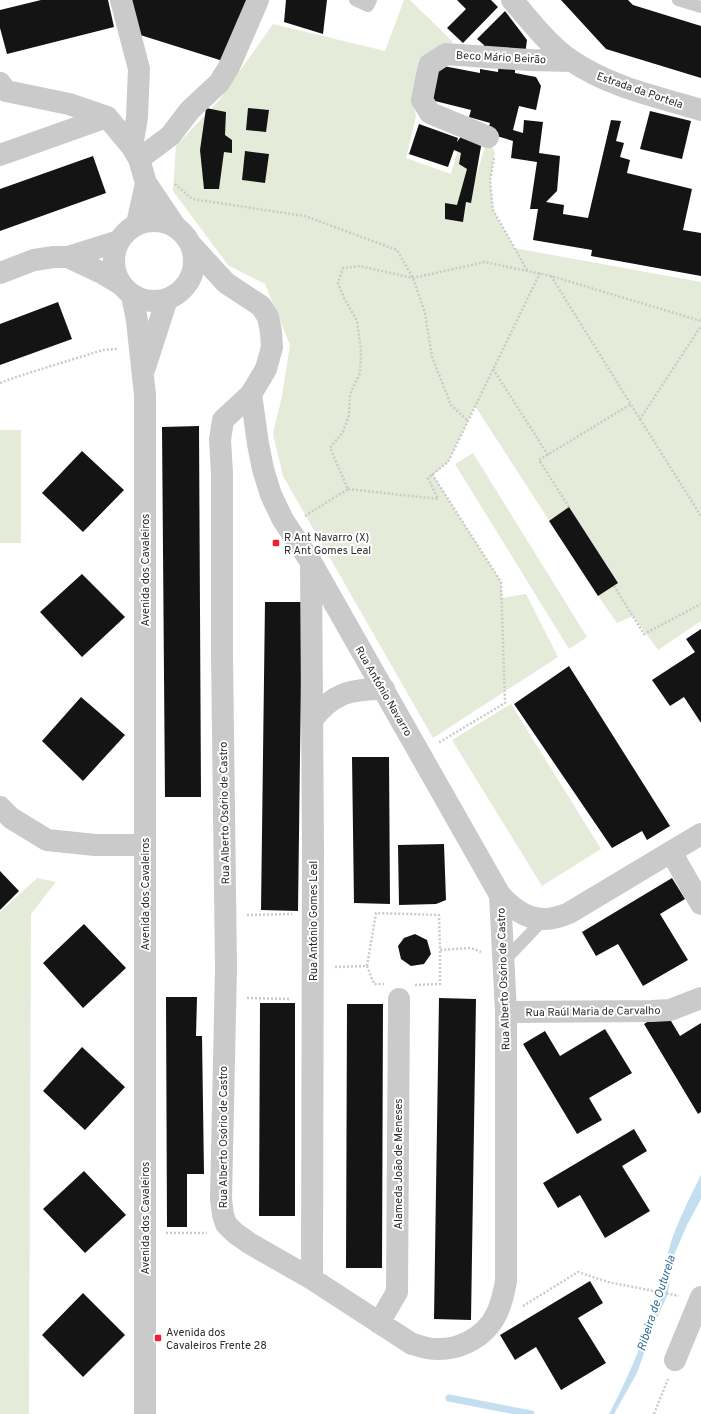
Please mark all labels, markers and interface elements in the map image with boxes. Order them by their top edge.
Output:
street label: Beco Mário Beirão [456,49,546,67]
street label: Estrada da Portela [595,70,685,112]
street label: Avenida dos Cavaleiros [139,514,153,626]
place label: R Ant Navarro (X) R Ant Gomes Leal [284,531,371,558]
marker: R Ant Navarro (X) R Ant Gomes Leal [271,538,281,548]
street label: Rua António Navarro [352,644,415,739]
street label: Rua Alberto Osório de Castro [217,742,233,884]
street label: Avenida dos Cavaleiros [139,838,153,950]
street label: Rua António Gomes Leal [307,861,321,981]
street label: Rua Alberto Osório de Castro [495,908,513,1050]
street label: Rua Raúl Maria de Carvalho [525,1004,661,1020]
street label: Rua Alberto Osório de Castro [217,1066,231,1208]
street label: Alameda João de Meneses [392,1099,406,1229]
street label: Avenida dos Cavaleiros [139,1162,153,1274]
water label: Ribeira de Outurela [634,1253,680,1353]
place label: Avenida dos Cavaleiros Frente 28 [166,1326,267,1353]
marker: Avenida dos Cavaleiros Frente 28 [153,1333,163,1343]

